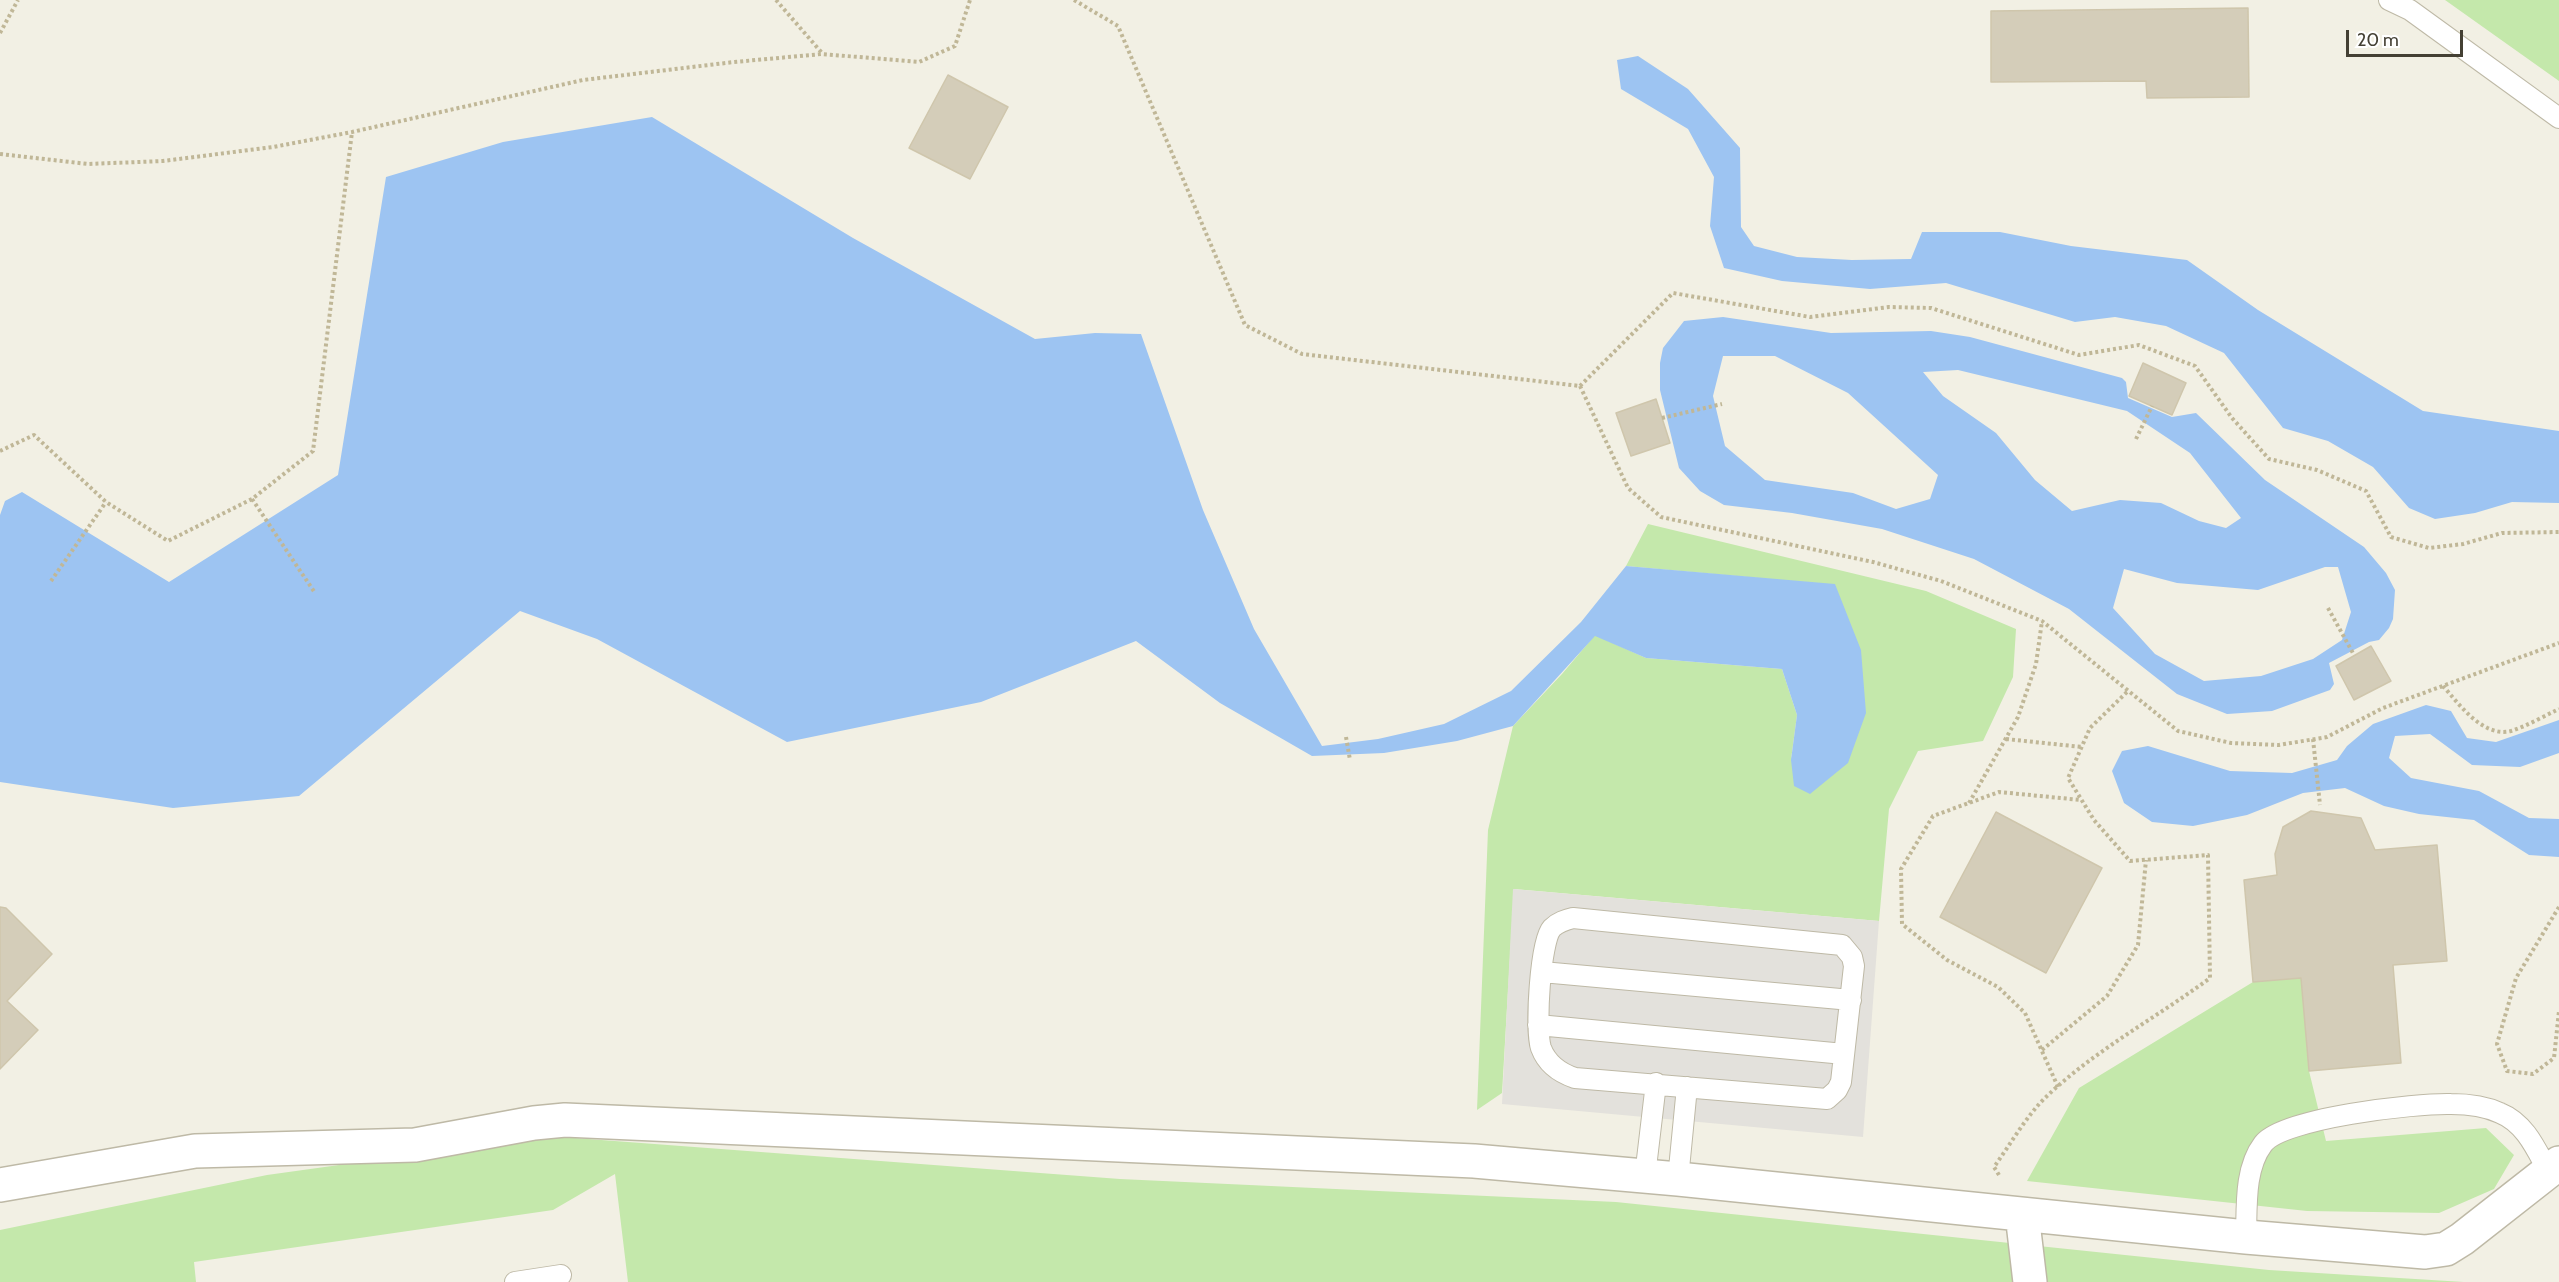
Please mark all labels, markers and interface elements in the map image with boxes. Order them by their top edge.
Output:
scale bar [2349,18,2466,56]
text: 20 m [2357,29,2399,51]

